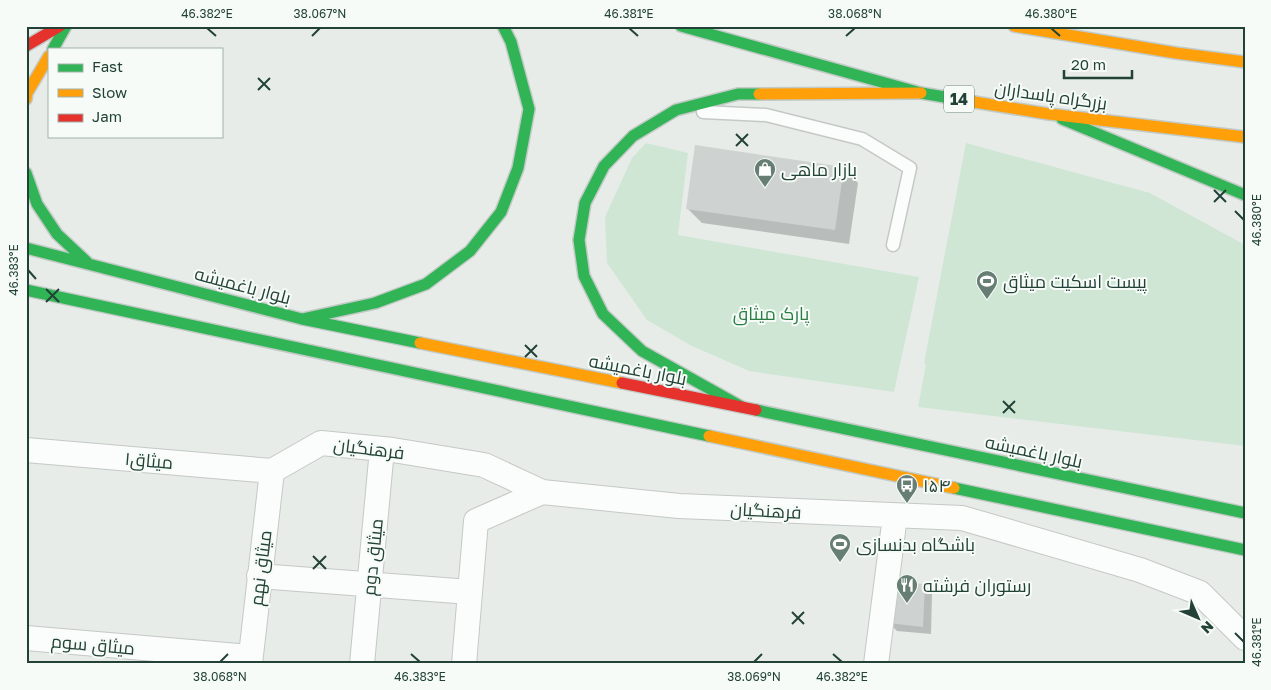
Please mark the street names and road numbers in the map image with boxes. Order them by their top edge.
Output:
street label: بزرگراه پاسداران [993,76,1109,116]
road number: 14 [944,86,974,112]
street label: بلوار باغمیشه [192,262,294,309]
street label: بلوار باغمیشه [587,349,689,390]
street label: بلوار باغمیشه [983,430,1085,473]
street label: فرهنگیان [332,433,406,464]
street label: میثاق۱ [124,447,174,475]
street label: فرهنگیان [730,497,802,524]
street label: میثاق دوم [357,517,389,597]
street label: میثاق نهم [244,529,278,607]
street label: میثاق سوم [50,629,136,661]

